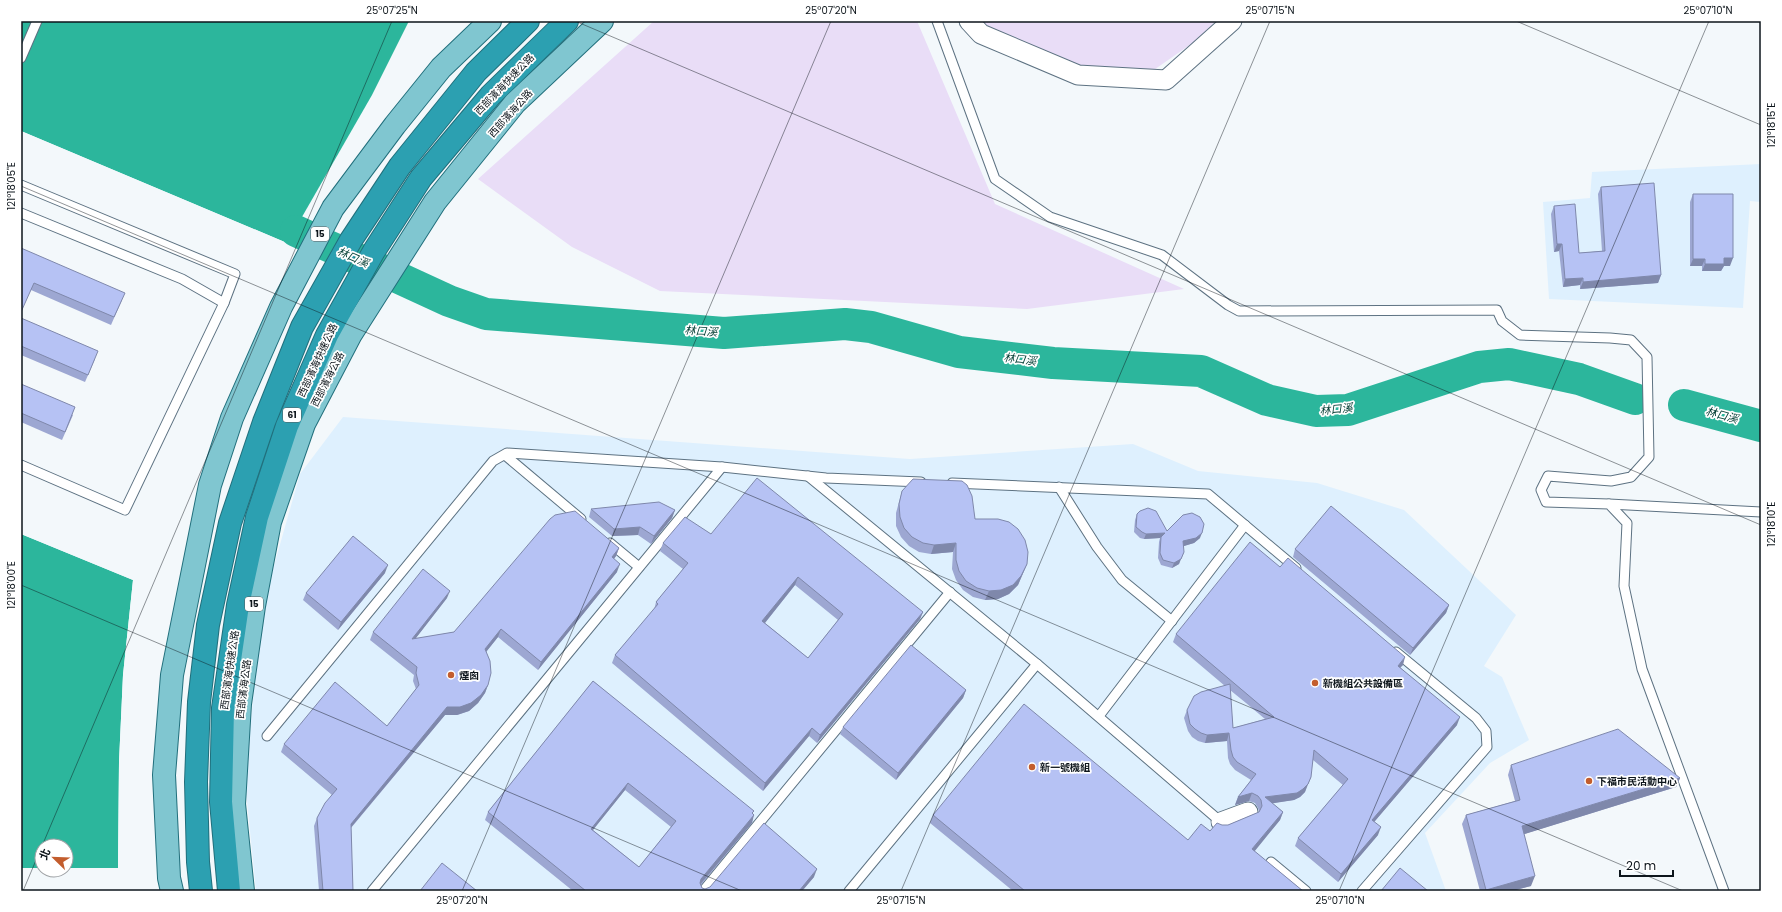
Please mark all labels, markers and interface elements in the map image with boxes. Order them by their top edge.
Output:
text: 25°07'25"N [366,3,418,18]
text: 25°07'20"N [805,3,857,18]
text: 25°07'15"N [1246,3,1294,18]
text: 25°07'10"N [1684,3,1732,18]
street label: 西部濱海快速公路 [471,50,538,118]
street label: 西部濱海公路 [485,86,536,141]
text: 121°18'15"E [1764,103,1779,147]
text: 121°18'05"E [4,162,19,210]
road number: 15 [311,227,329,241]
water label: 林口溪 [335,243,373,272]
street label: 西部濱海快速公路 [294,321,341,400]
water label: 林口溪 [684,322,720,340]
street label: 西部濱海公路 [307,349,348,409]
water label: 林口溪 [1003,349,1039,369]
water label: 林口溪 [1319,399,1355,419]
water label: 林口溪 [1704,403,1742,428]
road number: 61 [283,408,301,422]
text: 121°18'10"E [1764,502,1779,546]
text: 121°18'00"E [4,561,19,609]
road number: 15 [245,597,263,611]
street label: 西部濱海快速公路 [217,629,242,711]
street label: 西部濱海公路 [232,658,255,720]
place label: 煙囪 [459,668,479,683]
marker: 煙囪 [446,670,456,680]
place label: 新機組公共設備區 [1323,676,1403,691]
marker: 新機組公共設備區 [1310,678,1320,688]
place label: 新一號機組 [1040,760,1090,775]
marker: 新一號機組 [1027,762,1037,772]
place label: 下福市民活動中心 [1597,774,1677,789]
marker: 下福市民活動中心 [1584,776,1594,786]
north arrow [34,838,74,878]
text: 北 [35,846,54,862]
scale bar [1620,852,1673,878]
text: 20 m [1626,857,1656,874]
text: 25°07'20"N [436,893,488,908]
text: 25°07'15"N [877,893,925,908]
text: 25°07'10"N [1316,893,1364,908]

